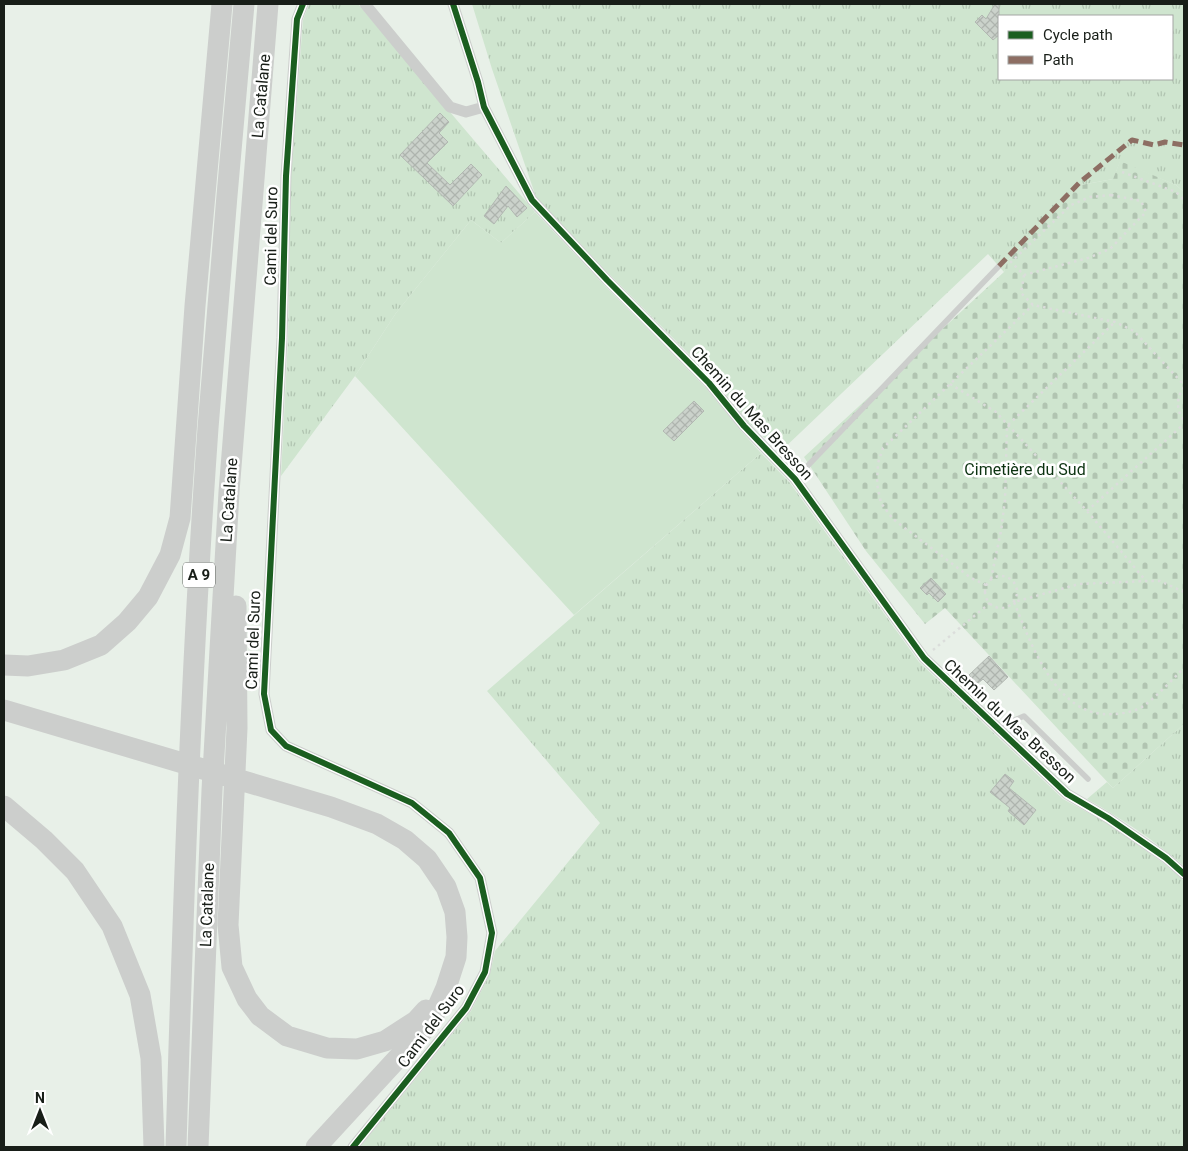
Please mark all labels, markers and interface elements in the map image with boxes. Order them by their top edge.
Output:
legend [998,15,1173,80]
text: Cycle path [1043,26,1113,44]
text: Path [1043,51,1074,69]
street label: La Catalane [248,53,274,139]
street label: Cami del Suro [261,186,281,286]
street label: Chemin du Mas Bresson [687,342,817,484]
street label: La Catalane [217,457,241,543]
park label: Cimetière du Sud [964,460,1086,479]
road number: A 9 [183,562,215,588]
street label: Cami del Suro [242,590,264,690]
street label: Chemin du Mas Bresson [940,655,1080,787]
street label: La Catalane [196,863,218,947]
street label: Cami del Suro [394,981,468,1071]
north arrow [15,1086,65,1136]
text: N [35,1090,45,1106]

